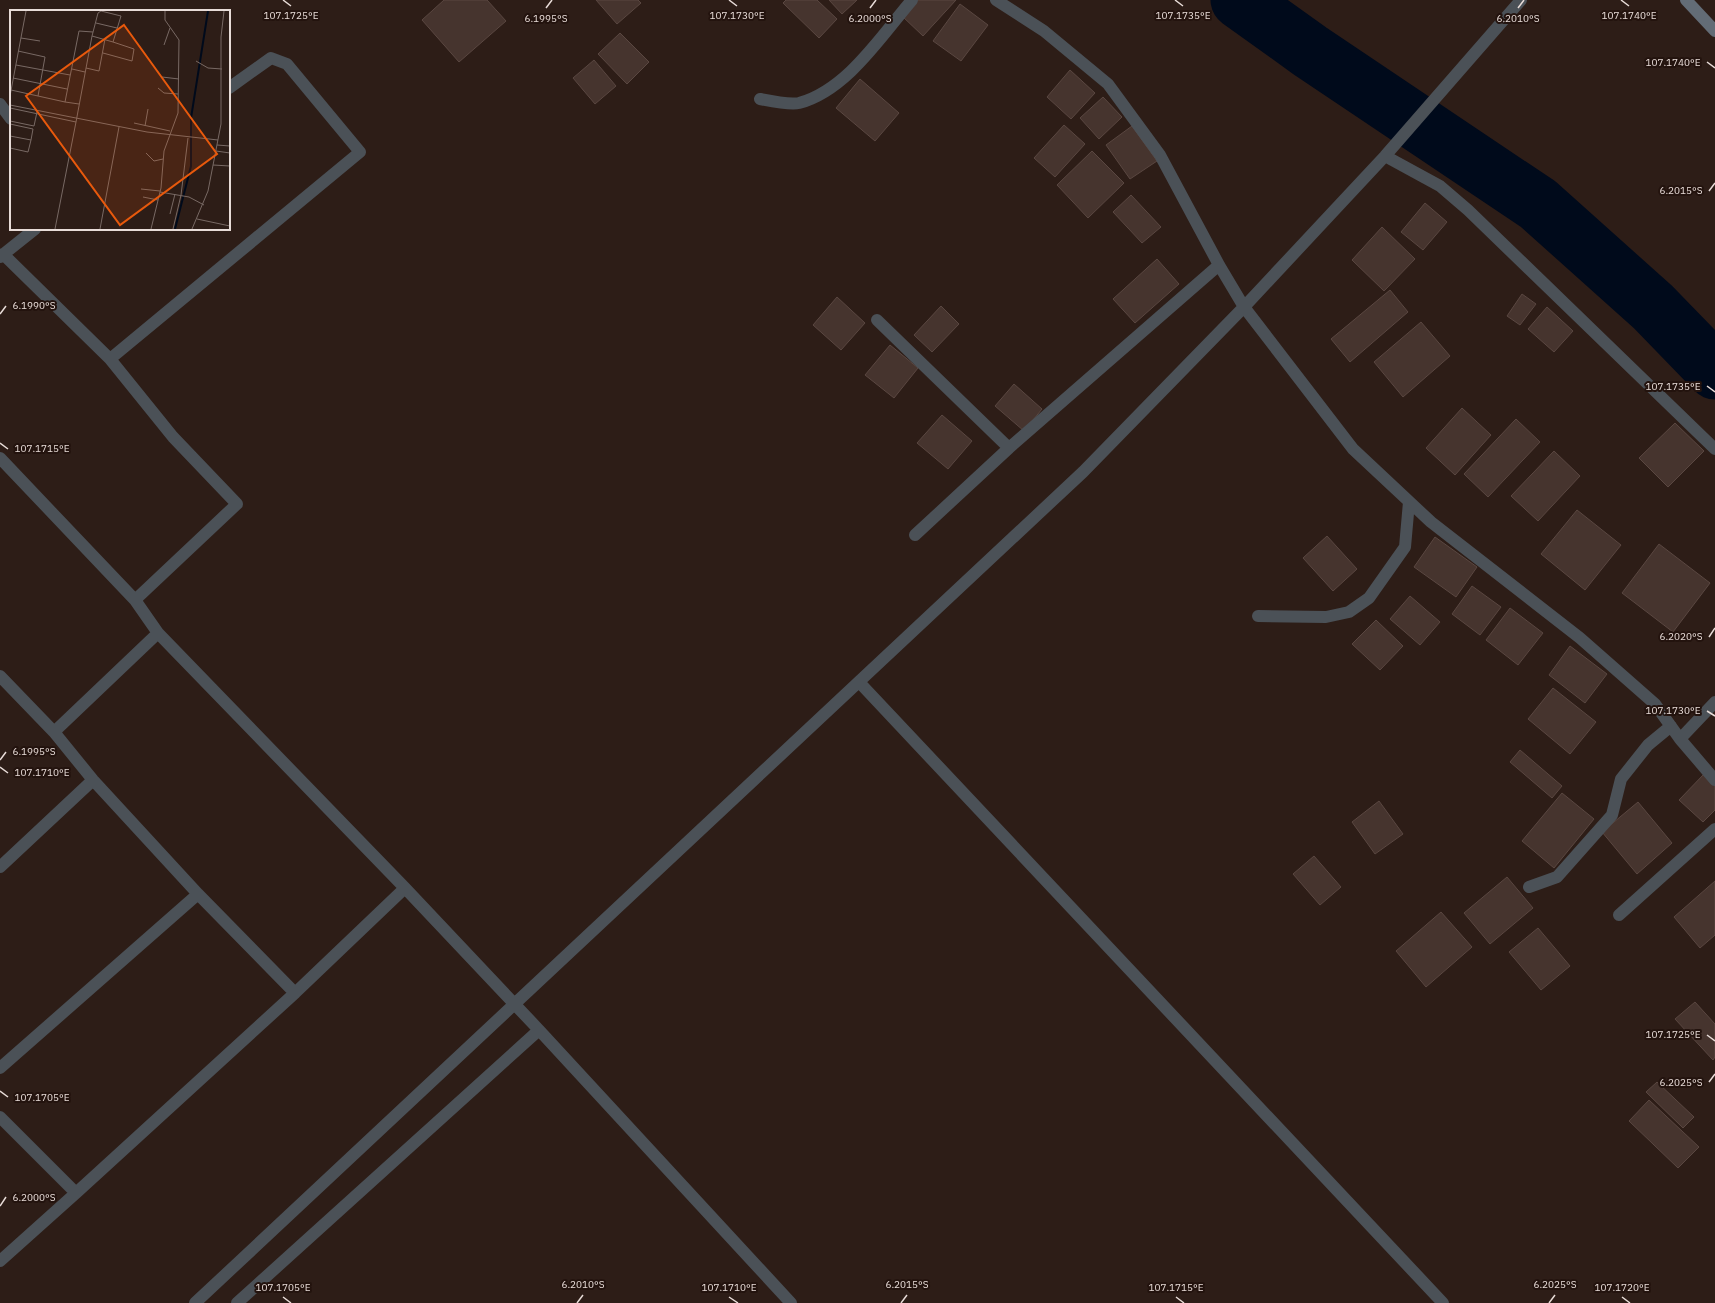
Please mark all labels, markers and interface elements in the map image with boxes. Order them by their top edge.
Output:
text: 107.1725°E [263,9,319,22]
text: 107.1730°E [709,9,765,22]
text: 107.1735°E [1155,9,1211,22]
text: 107.1740°E [1601,9,1657,22]
inset map [10,10,230,230]
text: 6.1995°S [524,12,568,25]
text: 6.2000°S [848,12,892,25]
text: 6.2010°S [1496,12,1540,25]
text: 107.1740°E [1645,56,1701,69]
text: 6.2015°S [1659,184,1703,197]
text: 6.1990°S [12,299,56,312]
text: 107.1735°E [1645,380,1701,393]
text: 107.1715°E [14,442,70,455]
text: 6.2020°S [1659,630,1703,643]
text: 107.1730°E [1645,704,1701,717]
text: 6.1995°S [12,745,56,758]
text: 107.1710°E [14,766,70,779]
text: 107.1725°E [1645,1028,1701,1041]
text: 6.2025°S [1659,1076,1703,1089]
text: 107.1705°E [14,1091,70,1104]
text: 6.2000°S [12,1191,56,1204]
text: 6.2010°S [561,1278,605,1291]
text: 6.2015°S [885,1278,929,1291]
text: 6.2025°S [1533,1278,1577,1291]
text: 107.1705°E [255,1281,311,1294]
text: 107.1710°E [701,1281,757,1294]
text: 107.1715°E [1148,1281,1204,1294]
text: 107.1720°E [1594,1281,1650,1294]

